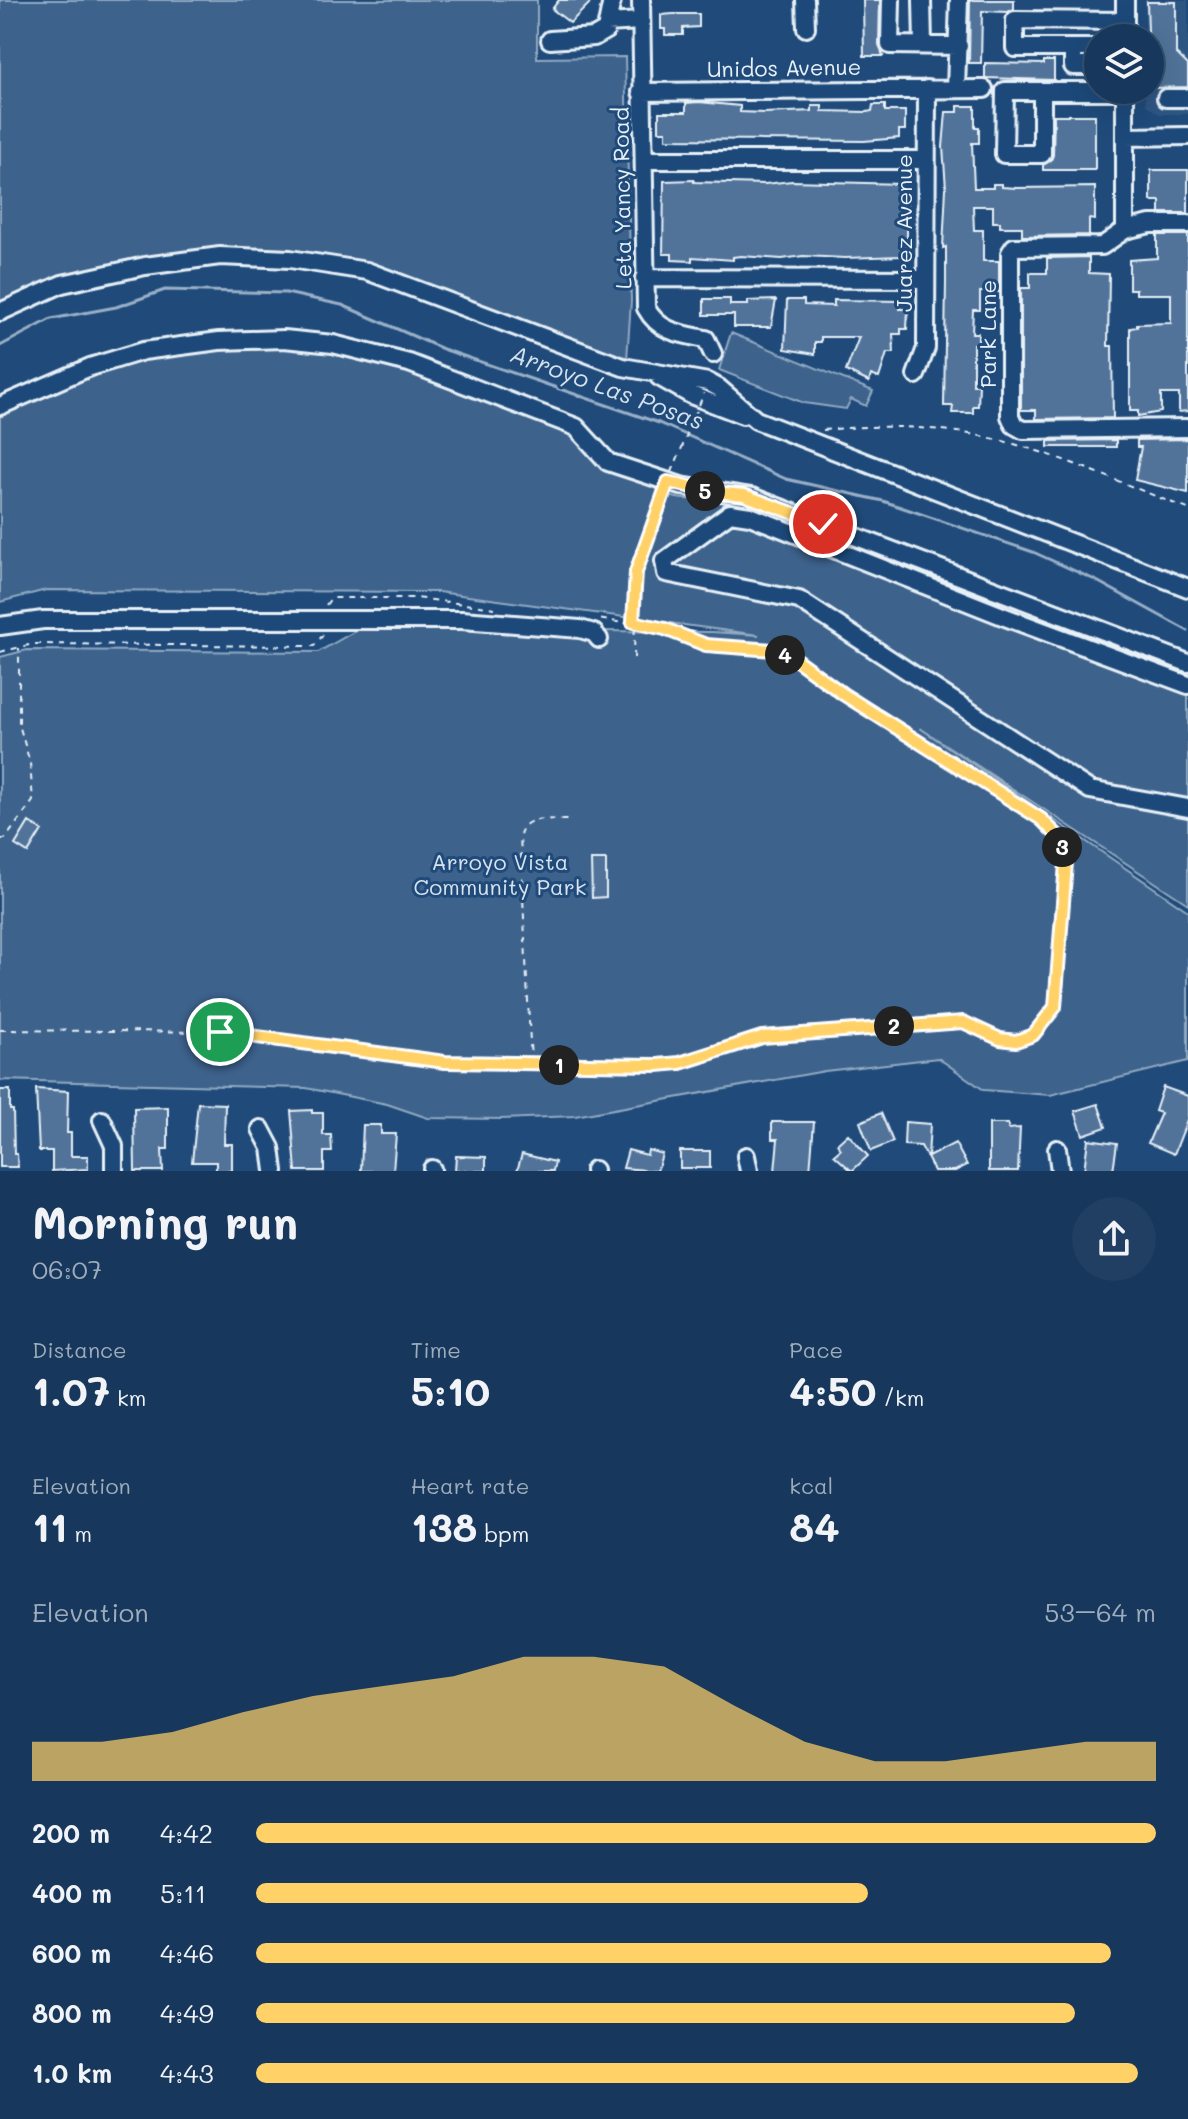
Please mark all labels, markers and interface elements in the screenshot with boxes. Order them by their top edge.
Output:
map controls [1084,24,1164,104]
button: layers [1084,24,1164,104]
street label: Unidos Avenue [707,52,861,83]
street label: Leta Yancy Road [605,107,638,289]
street label: Juarez Avenue [889,154,918,312]
street label: Park Lane [973,280,1002,388]
water label: Arroyo Las Posas [507,337,708,436]
pin: 5 [685,471,725,511]
text: 5 [699,476,711,505]
pin [789,490,857,558]
icon: check [801,502,845,546]
pin: 4 [765,635,805,675]
text: 4 [778,640,792,669]
pin: 3 [1042,827,1082,867]
text: 3 [1055,832,1069,861]
park label: Arroyo Vista Community Park [414,847,586,901]
pin [186,998,254,1066]
pin: 2 [874,1006,914,1046]
icon: arrive [198,1010,242,1054]
text: 2 [888,1011,900,1040]
pin: 1 [539,1045,579,1085]
text: 1 [554,1050,564,1079]
text: Morning run [32,1193,298,1250]
button: share [1072,1197,1156,1281]
text: 06:07 [32,1252,102,1286]
text: Distance [32,1335,127,1364]
text: Time [411,1335,461,1364]
text: Pace [789,1335,843,1364]
text: 1.07 [32,1364,110,1416]
text: 5:10 [411,1364,490,1416]
text: 4:50 [789,1364,876,1416]
text: km [110,1383,146,1412]
text: /km [876,1383,924,1412]
text: Elevation [32,1471,131,1500]
text: Heart rate [411,1471,529,1500]
text: kcal [789,1471,833,1500]
text: 11 [32,1500,67,1552]
text: 138 [411,1500,477,1552]
text: 84 [789,1500,840,1552]
text: m [67,1519,92,1548]
text: bpm [477,1519,529,1548]
text: Elevation [32,1595,149,1629]
text: 53–64 m [1044,1595,1156,1629]
text: 200 m [32,1816,110,1850]
text: 4:42 [160,1816,213,1850]
text: 400 m [32,1876,112,1910]
text: 5:11 [160,1876,206,1910]
text: 600 m [32,1936,111,1970]
text: 4:46 [160,1936,214,1970]
text: 800 m [32,1996,112,2030]
text: 4:49 [160,1996,214,2030]
text: 1.0 km [32,2056,112,2090]
text: 4:43 [160,2056,214,2090]

